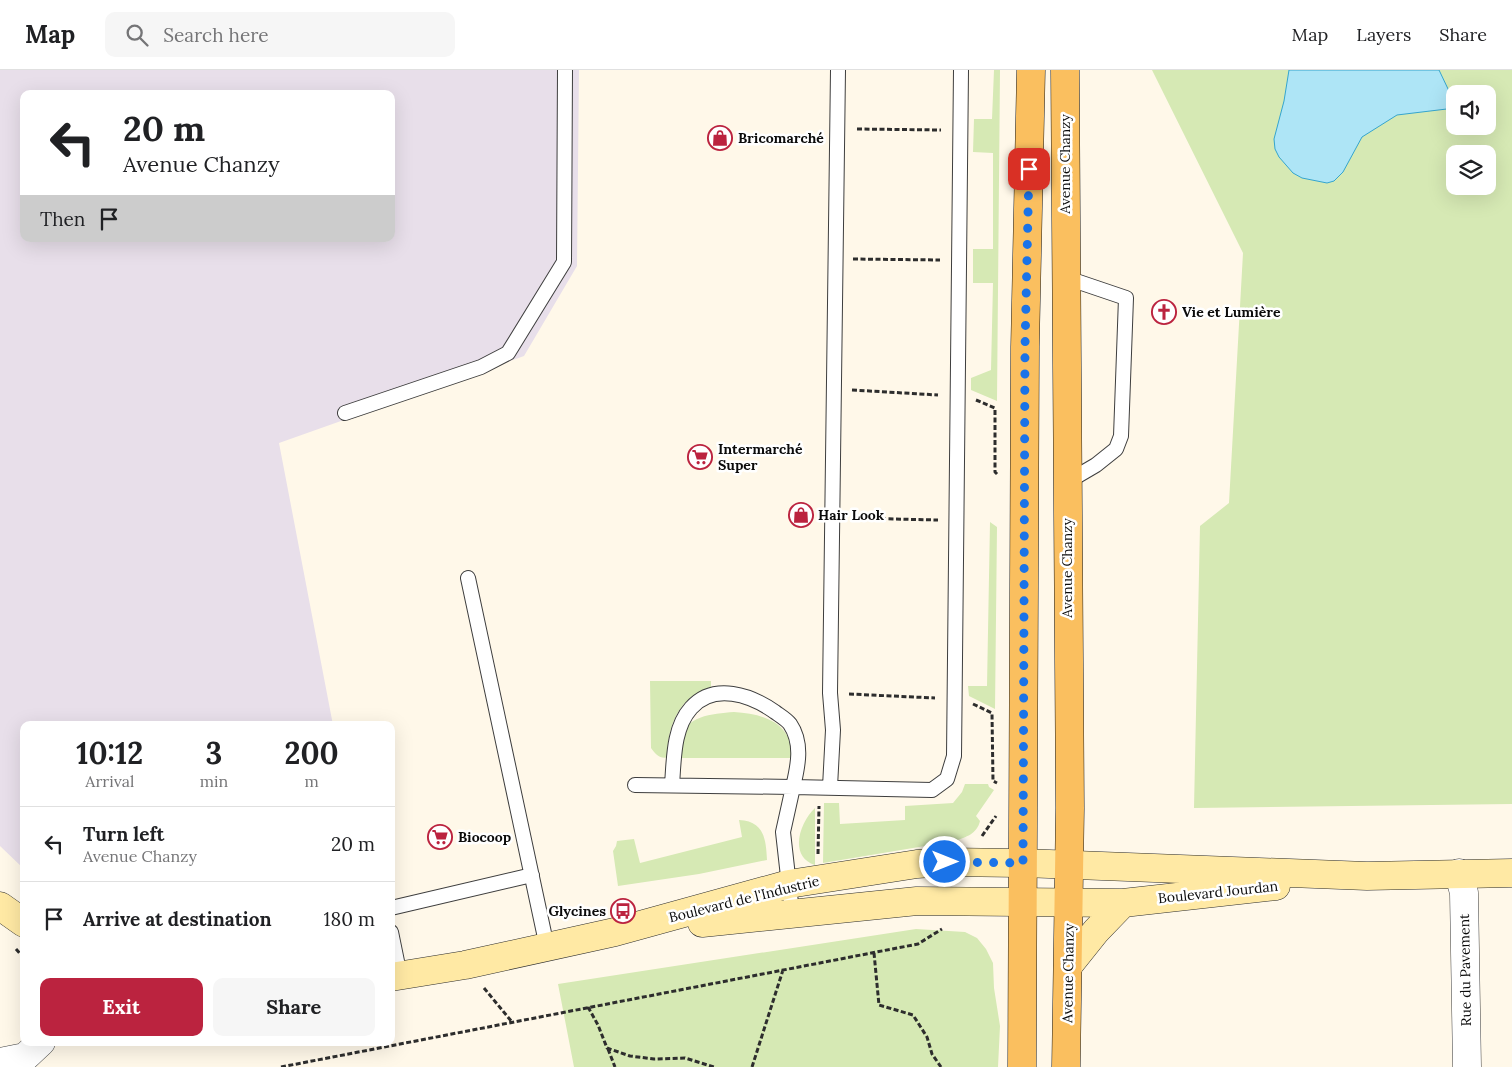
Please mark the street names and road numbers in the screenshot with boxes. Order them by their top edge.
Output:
street label: Avenue Chanzy [1056,114,1074,215]
street label: Avenue Chanzy [1058,518,1076,619]
street label: Boulevard de l'Industrie [667,871,821,926]
street label: Boulevard Jourdan [1157,877,1279,907]
street label: Rue du Pavement [1455,913,1475,1027]
street label: Avenue Chanzy [1058,922,1078,1024]

